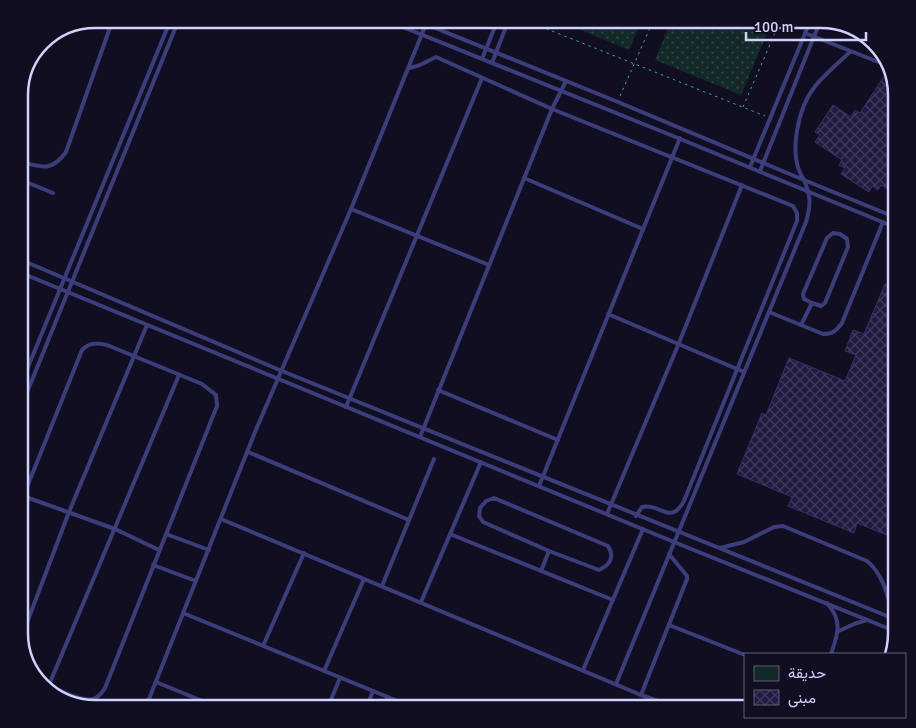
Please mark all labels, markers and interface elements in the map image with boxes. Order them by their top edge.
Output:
scale bar [746,10,866,42]
text: 100 m [754,18,794,36]
legend [744,653,906,718]
text: حديقة [788,664,826,682]
text: مبنى [788,689,816,708]

